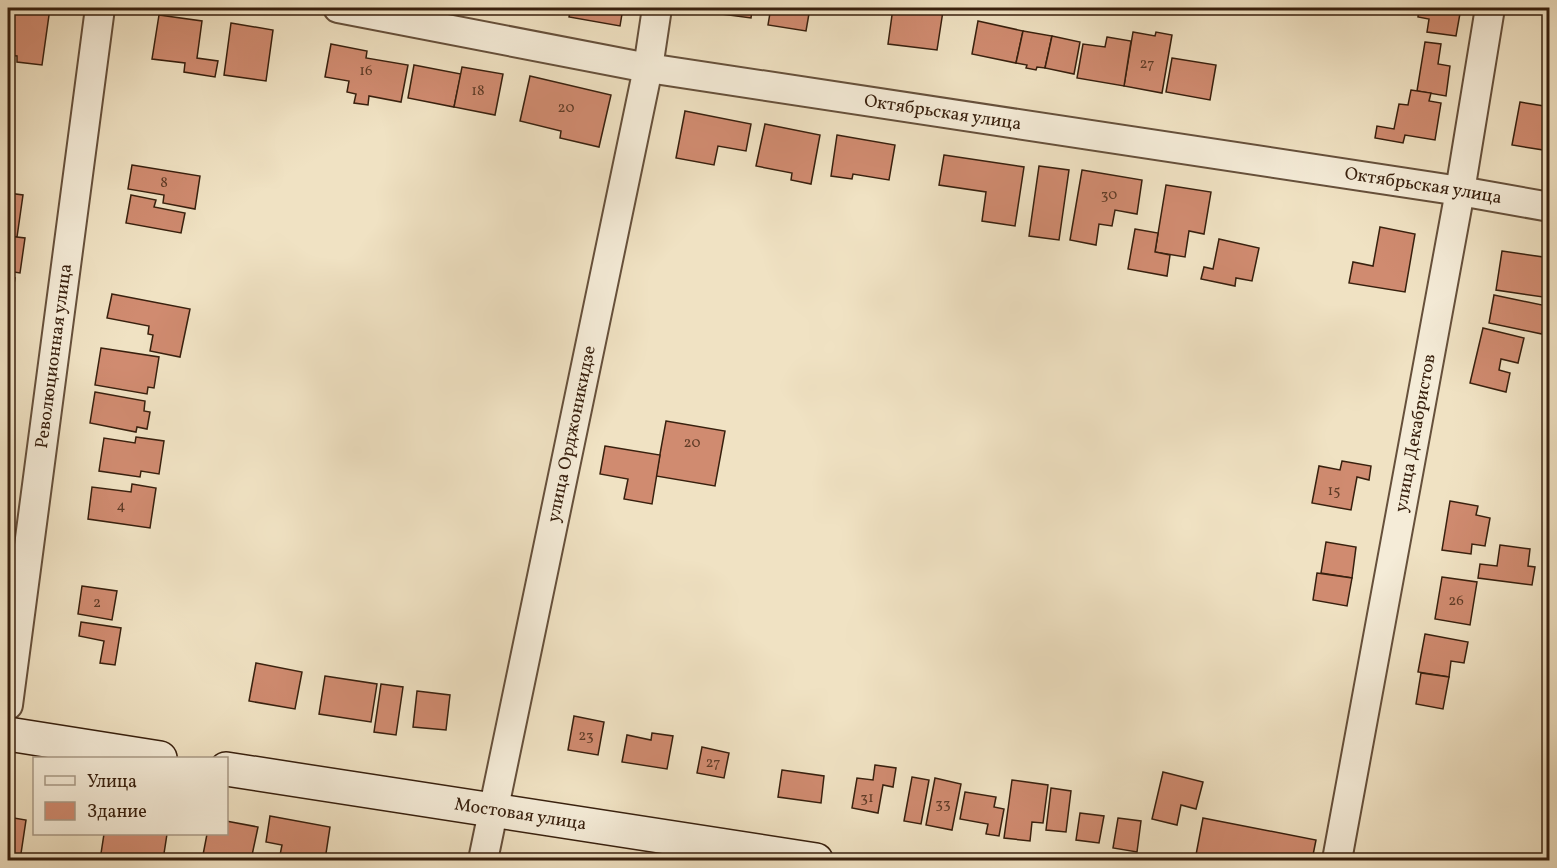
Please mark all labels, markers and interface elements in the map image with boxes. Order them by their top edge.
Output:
house number: 27 [1140,54,1154,75]
house number: 16 [359,61,373,82]
house number: 18 [471,81,485,102]
street label: Октябрьская улица [862,88,1023,137]
house number: 20 [558,98,574,119]
street label: Октябрьская улица [1343,161,1504,211]
house number: 8 [160,173,168,194]
house number: 30 [1101,185,1117,206]
street label: Революционная улица [29,262,79,450]
street label: улица Орджоникидзе [541,343,602,525]
street label: улица Декабристов [1389,352,1442,514]
house number: 20 [684,433,700,454]
house number: 15 [1327,481,1341,502]
house number: 4 [117,496,126,517]
house number: 26 [1448,591,1464,612]
house number: 2 [93,593,101,614]
house number: 23 [578,726,594,747]
house number: 27 [706,753,720,774]
legend [33,757,228,835]
text: Улица [87,770,137,795]
house number: 31 [860,788,874,809]
street label: Мостовая улица [453,792,588,837]
house number: 33 [935,794,951,815]
text: Здание [87,800,147,825]

